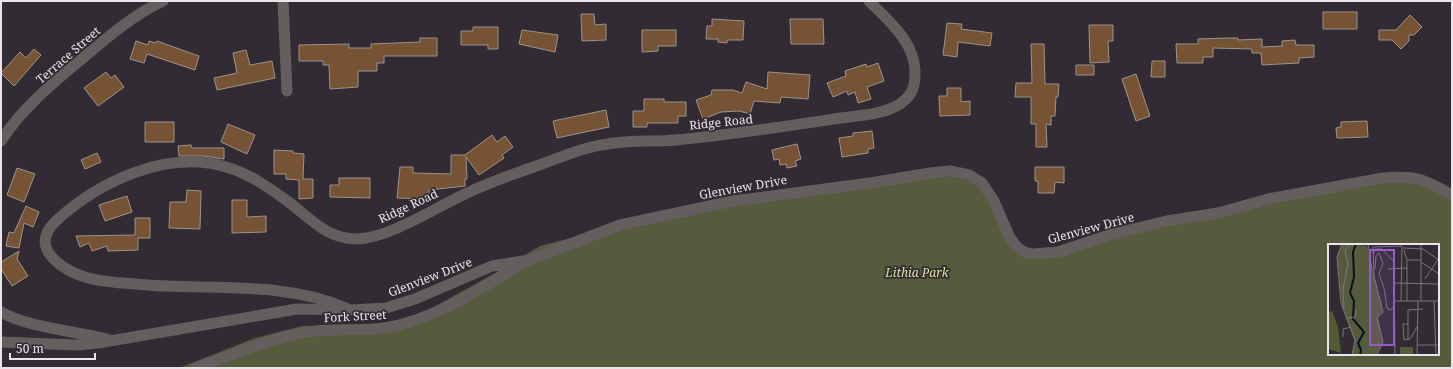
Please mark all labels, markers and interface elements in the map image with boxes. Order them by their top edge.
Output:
street label: Terrace Street [32,22,104,88]
street label: Ridge Road [688,110,754,134]
street label: Glenview Drive [698,171,788,203]
street label: Ridge Road [375,185,441,227]
street label: Glenview Drive [1046,208,1136,248]
inset map [1328,244,1439,355]
street label: Glenview Drive [386,253,474,301]
park label: Lithia Park [884,264,950,281]
street label: Fork Street [323,306,387,326]
scale bar [10,335,95,361]
text: 50 m [16,340,44,357]

